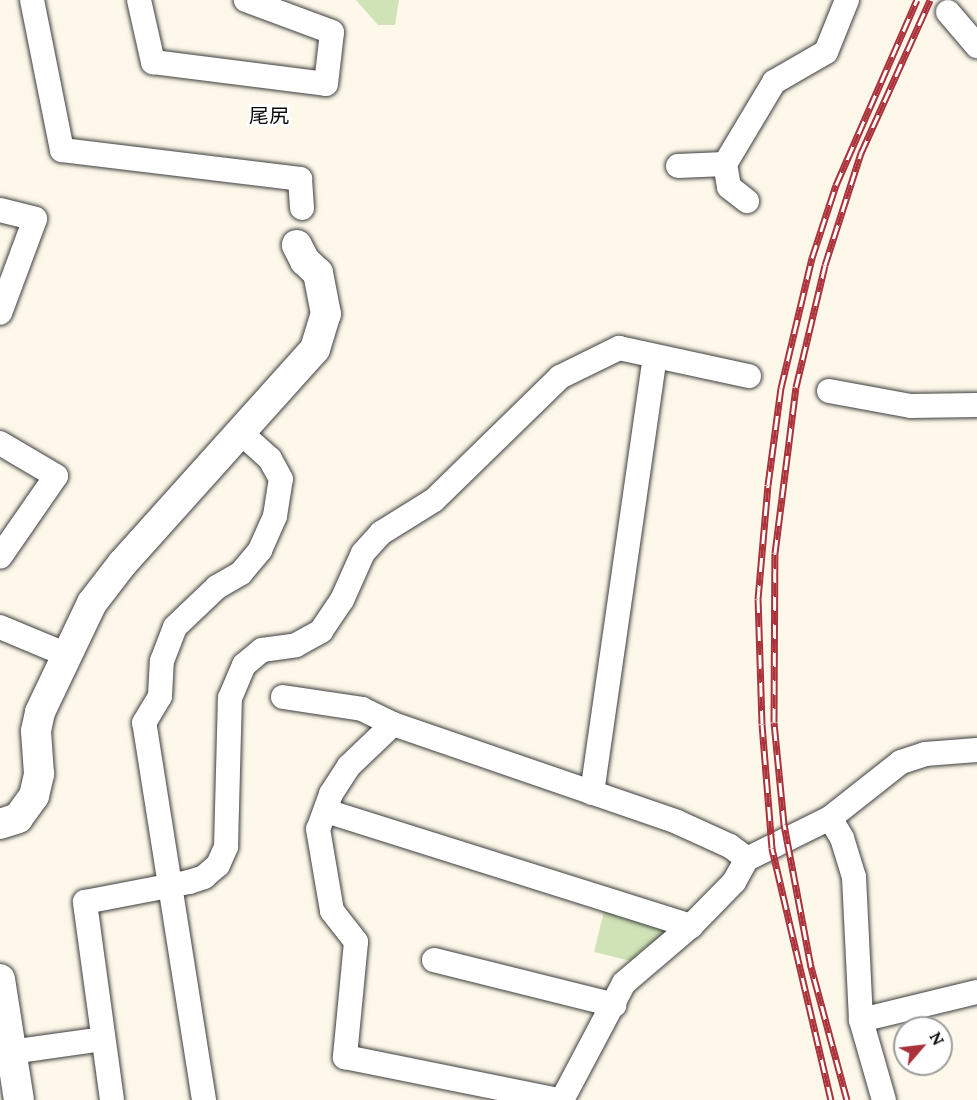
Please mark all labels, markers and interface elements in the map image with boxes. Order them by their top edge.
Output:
district label: 尾尻 [249,103,289,127]
north arrow [893,1016,953,1076]
text: N [925,1028,949,1049]

